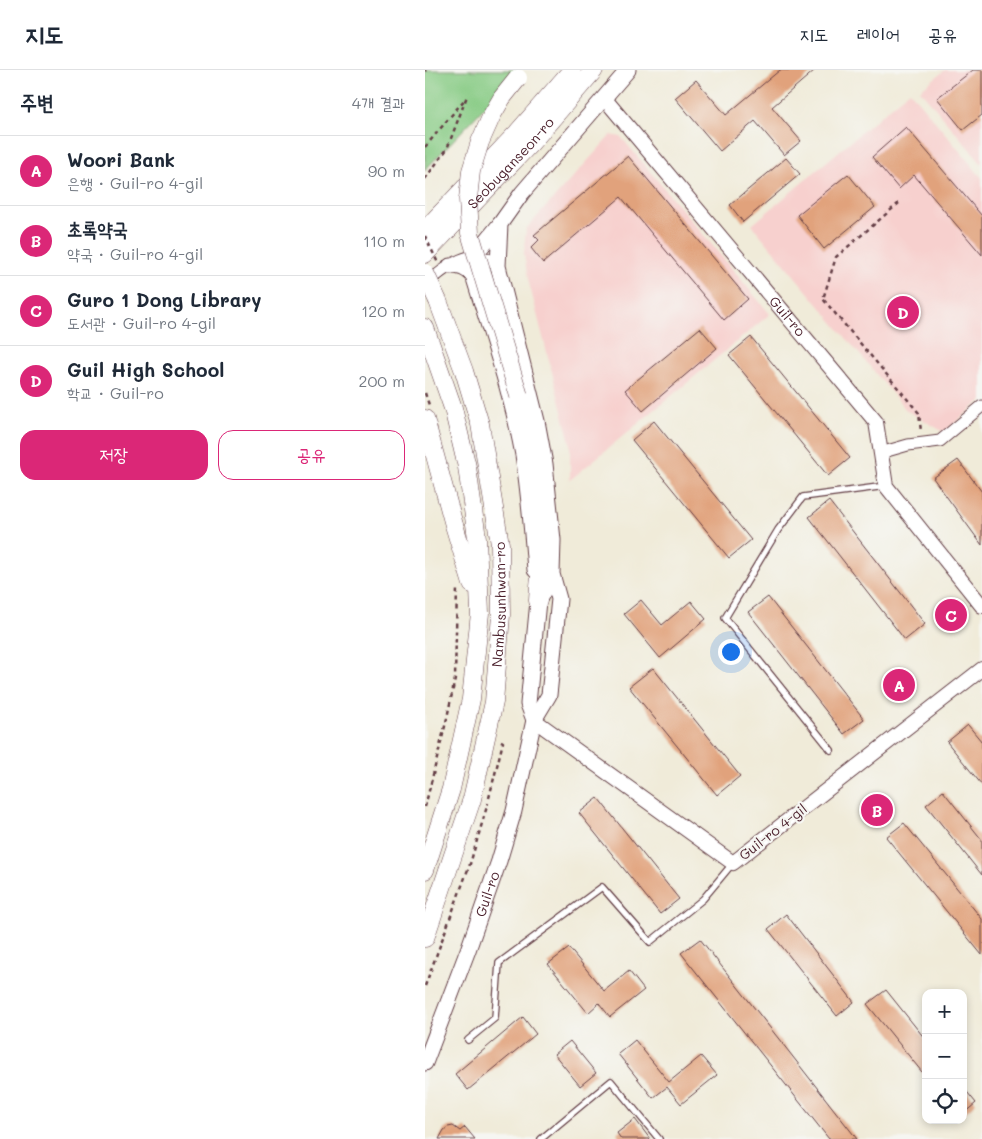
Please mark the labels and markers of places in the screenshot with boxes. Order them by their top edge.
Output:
pin: D [887,293,919,331]
pin: C [935,596,967,634]
pin: A [883,666,915,704]
pin: B [861,791,893,829]

